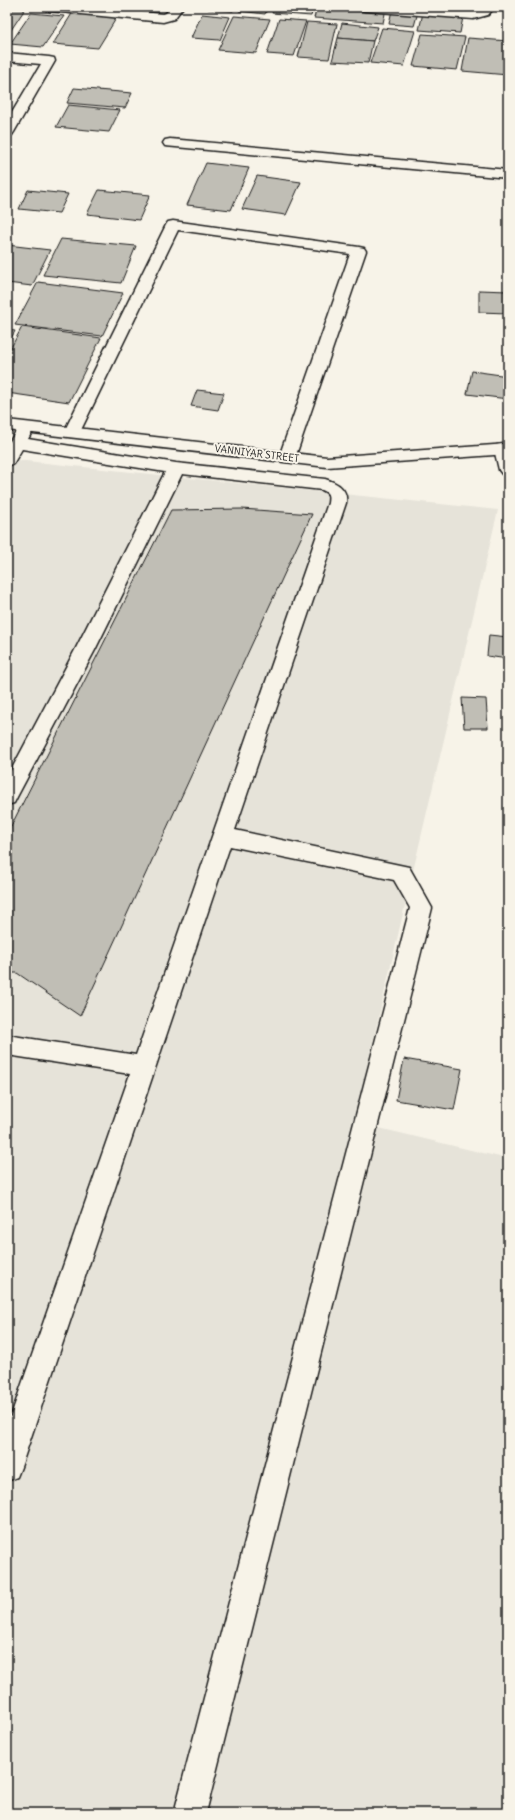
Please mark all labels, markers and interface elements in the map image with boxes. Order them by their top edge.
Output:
street label: VANNIYAR STREET [214,442,300,465]

